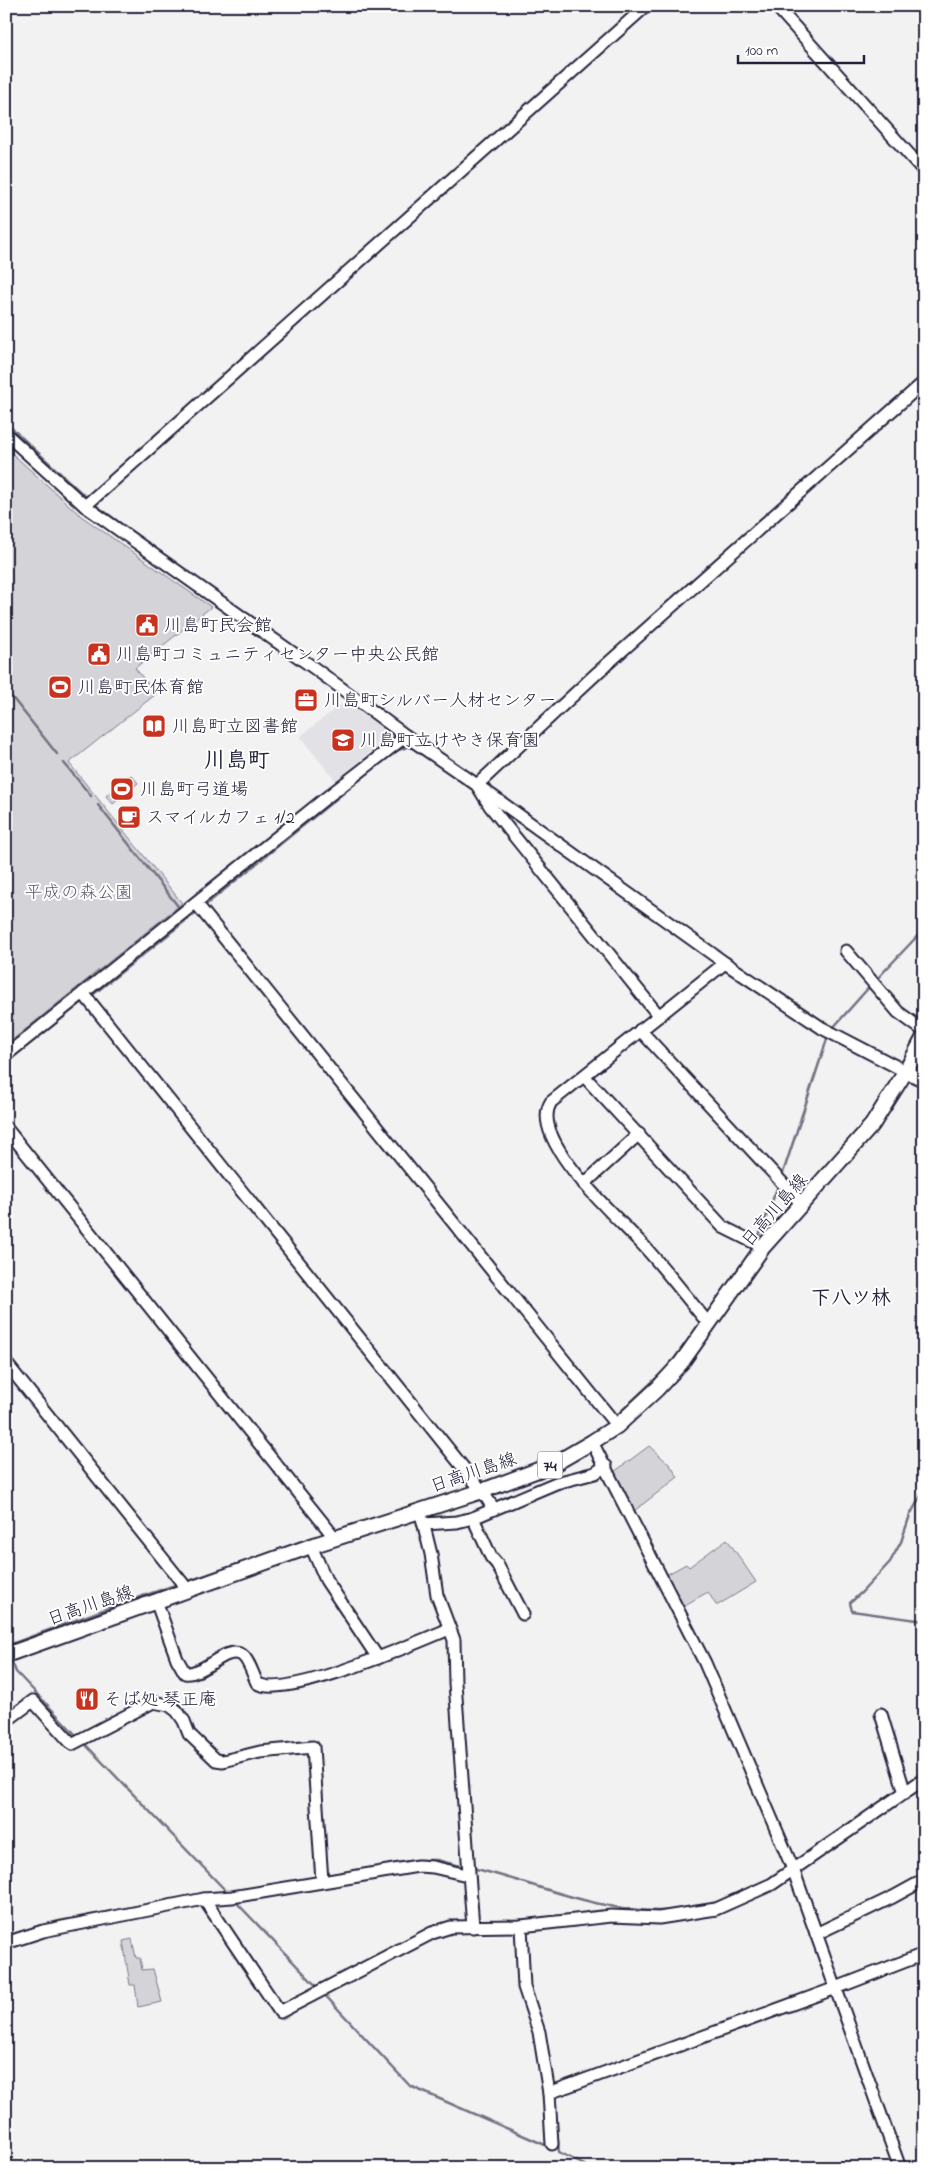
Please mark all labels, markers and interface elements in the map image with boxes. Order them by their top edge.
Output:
scale bar [738,32,864,64]
text: 100 m [745,40,778,62]
public building icon: 川島町民会館 [134,612,160,638]
place label: 川島町民会館 [164,614,272,640]
public building icon: 川島町コミュニティセンター中央公民館 [86,641,112,667]
place label: 川島町コミュニティセンター中央公民館 [116,643,439,669]
sports icon: 川島町民体育館 [47,674,73,700]
place label: 川島町民体育館 [78,676,204,702]
office icon: 川島町シルバー人材センター [293,687,319,713]
place label: 川島町シルバー人材センター [324,689,556,715]
library icon: 川島町立図書館 [141,713,167,739]
place label: 川島町立図書館 [172,715,298,741]
school or university icon: 川島町立けやき保育園 [330,727,356,753]
place label: 川島町立けやき保育園 [360,729,540,755]
district label: 川島町 [204,746,270,778]
sports icon: 川島町弓道場 [109,776,135,802]
place label: 川島町弓道場 [140,778,248,804]
cafe icon: スマイルカフェ 1/2 [116,804,142,830]
place label: スマイルカフェ 1/2 [146,806,295,832]
park label: 平成の森公園 [25,881,133,907]
street label: 日高川島線 [736,1169,815,1254]
district label: 下八ツ林 [811,1285,891,1314]
street label: 日高川島線 [427,1447,520,1501]
road number: 74 [538,1452,562,1478]
street label: 日高川島線 [44,1580,137,1634]
restaurant icon: そば処 琴正庵 [74,1686,100,1712]
place label: そば処 琴正庵 [104,1688,217,1714]

